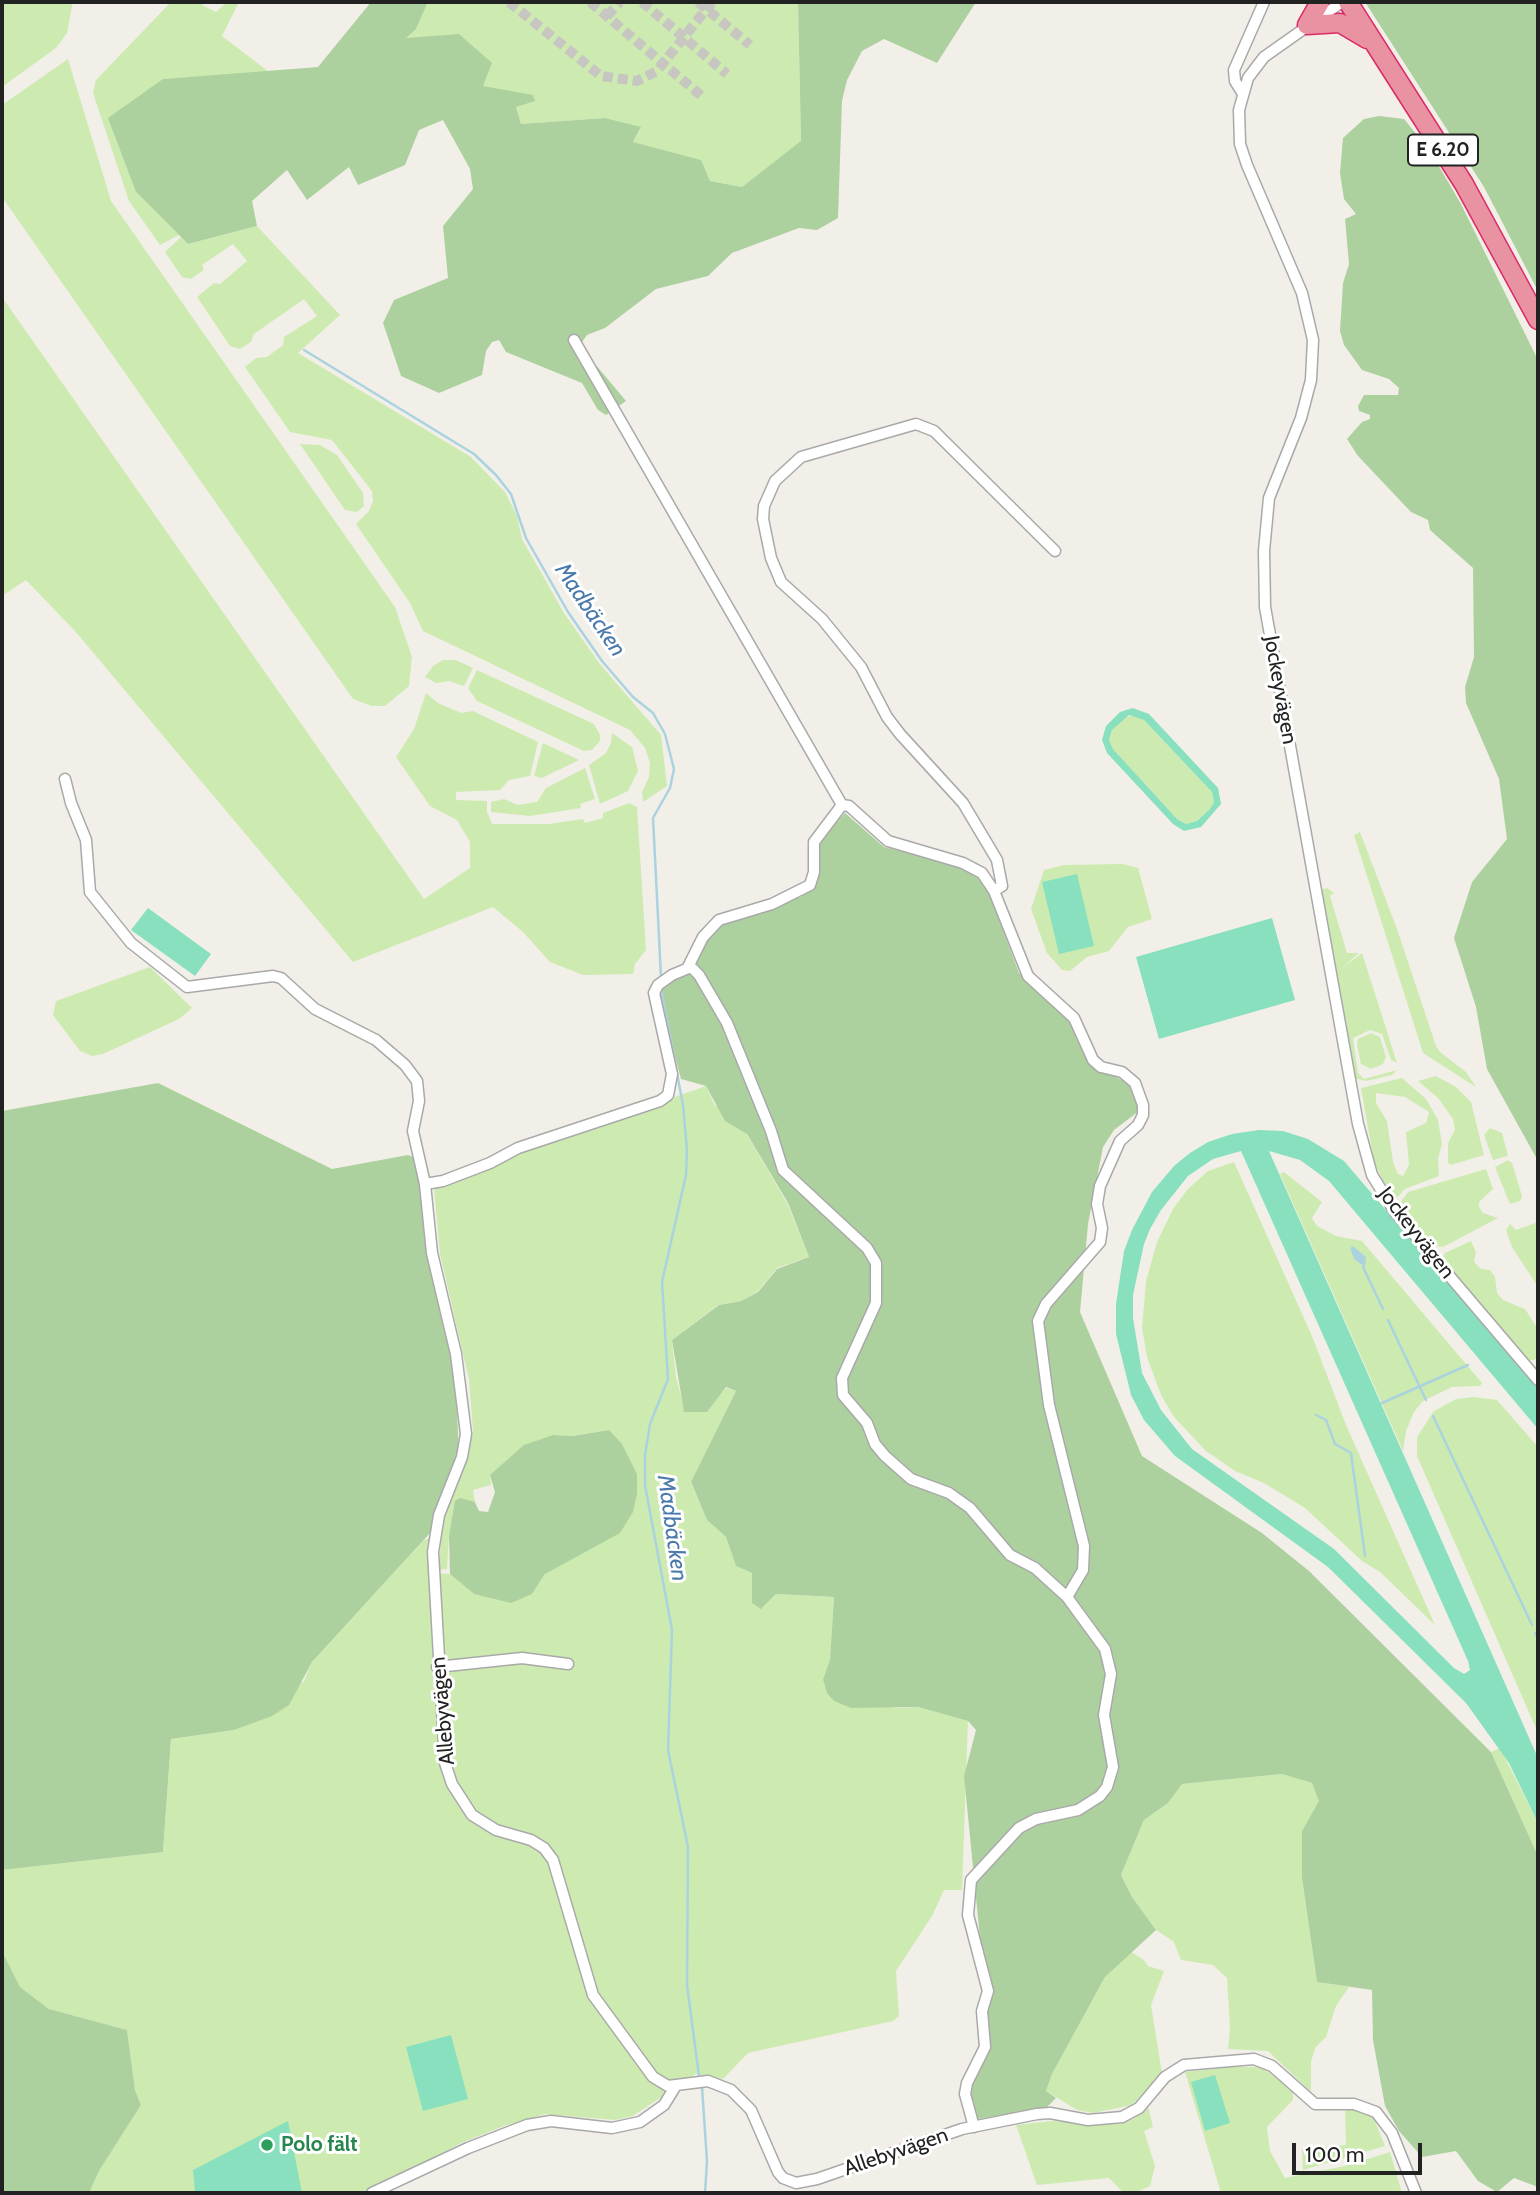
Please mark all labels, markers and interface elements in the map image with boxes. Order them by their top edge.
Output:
road number: E 6.20 [1408,134,1478,166]
water label: Madbäcken [549,558,631,662]
street label: Jockeyvägen [1258,634,1302,746]
street label: Jockeyvägen [1372,1182,1460,1284]
water label: Madbäcken [651,1473,693,1583]
street label: Allebyvägen [426,1656,460,1766]
street label: Allebyvägen [841,2122,951,2182]
scale bar [1295,2128,1424,2172]
place label: Polo fält [281,2132,358,2158]
marker: Polo fält [259,2137,275,2153]
text: 100 m [1305,2142,1364,2167]

